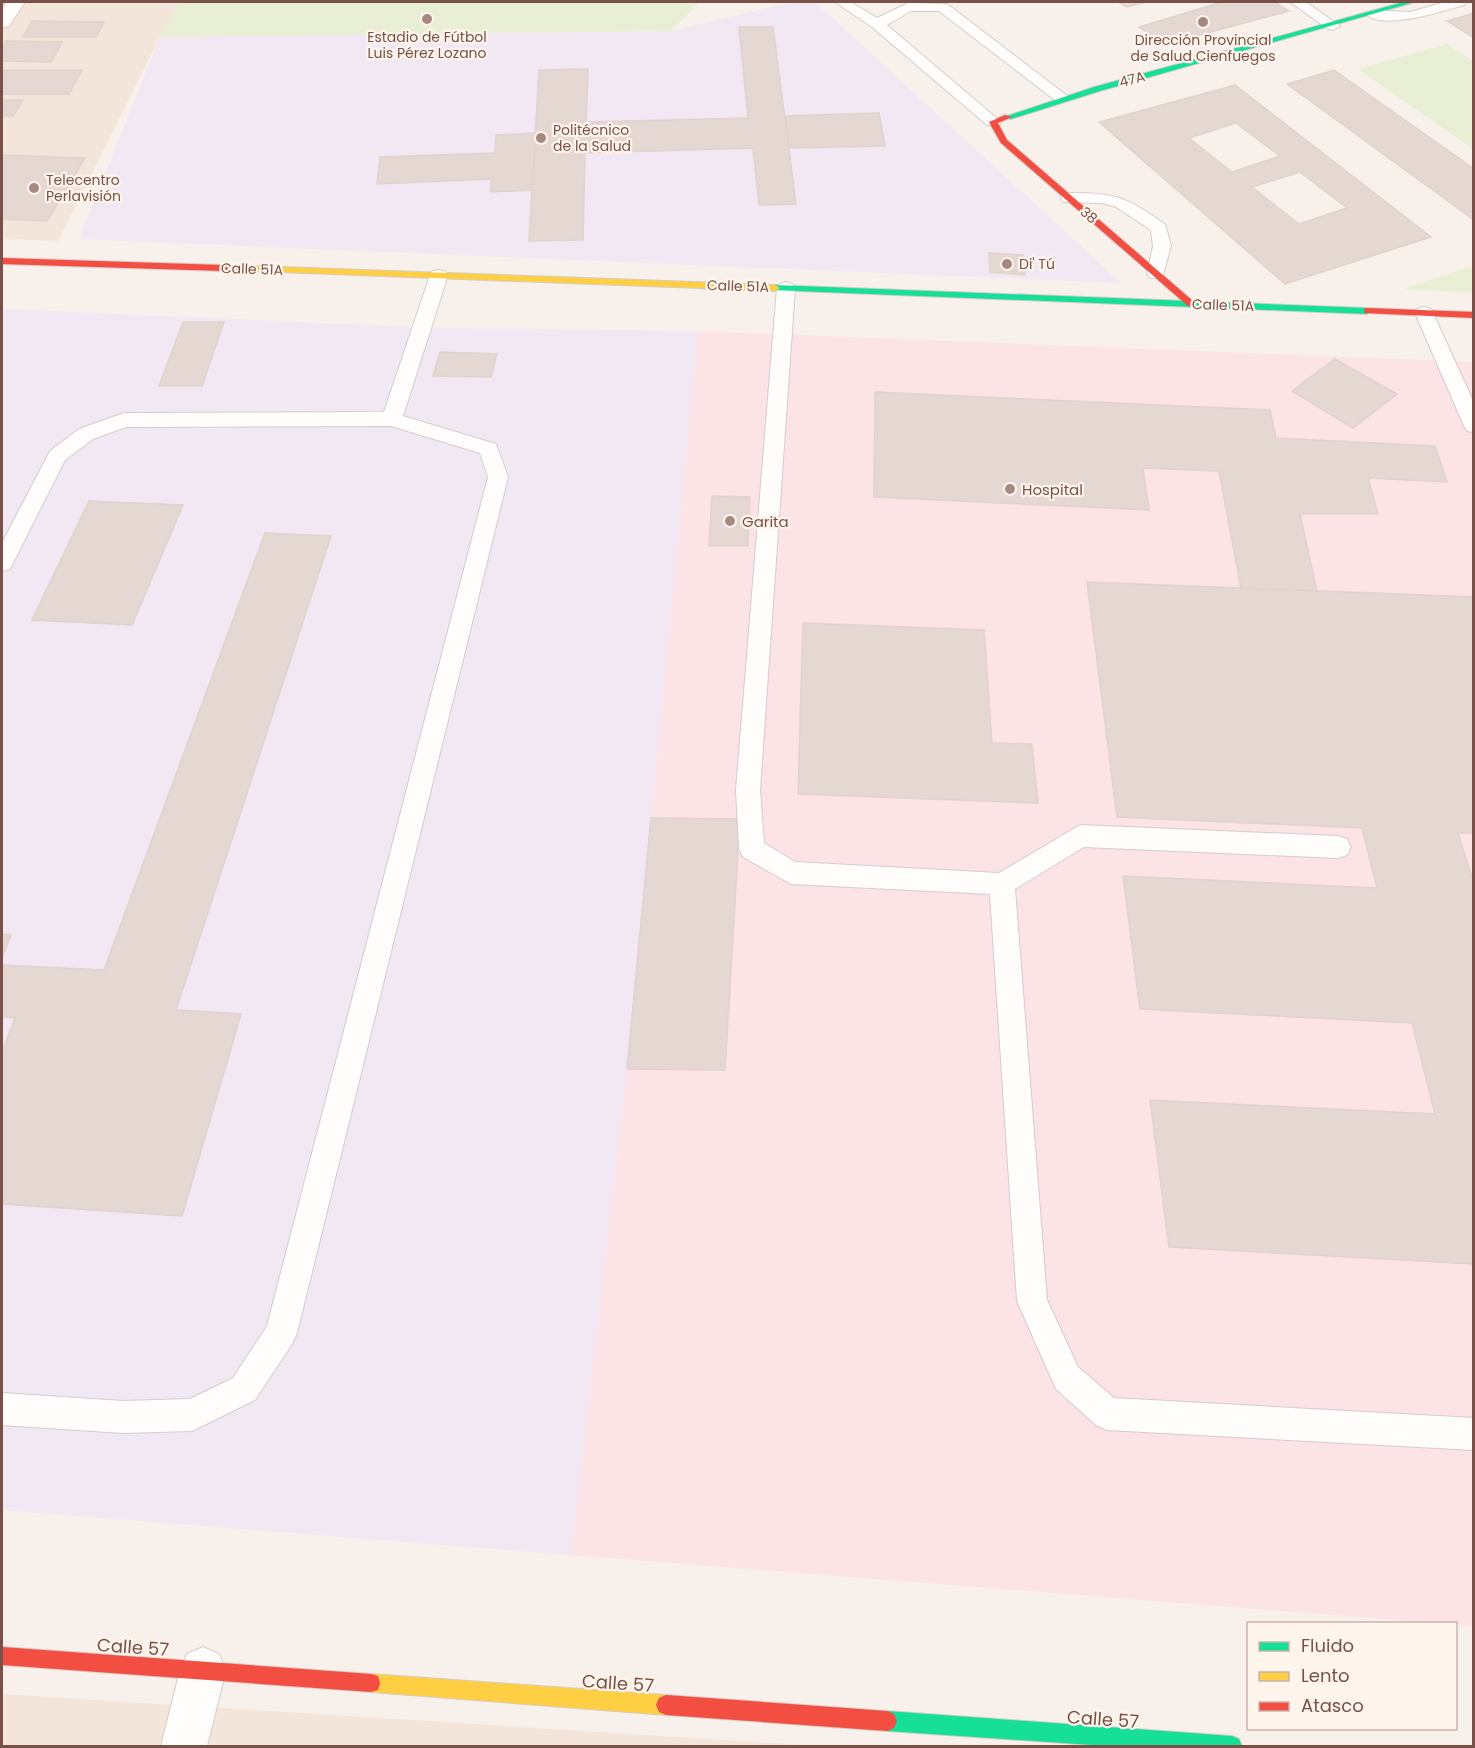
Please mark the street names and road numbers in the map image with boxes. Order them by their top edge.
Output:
street label: 47A [1117,66,1147,92]
street label: 38 [1076,202,1102,228]
street label: Calle 51A [221,258,283,280]
street label: Calle 51A [707,275,769,297]
street label: Calle 51A [1192,294,1254,316]
street label: Calle 57 [96,1632,170,1662]
street label: Calle 57 [581,1668,655,1698]
street label: Calle 57 [1066,1704,1140,1734]

